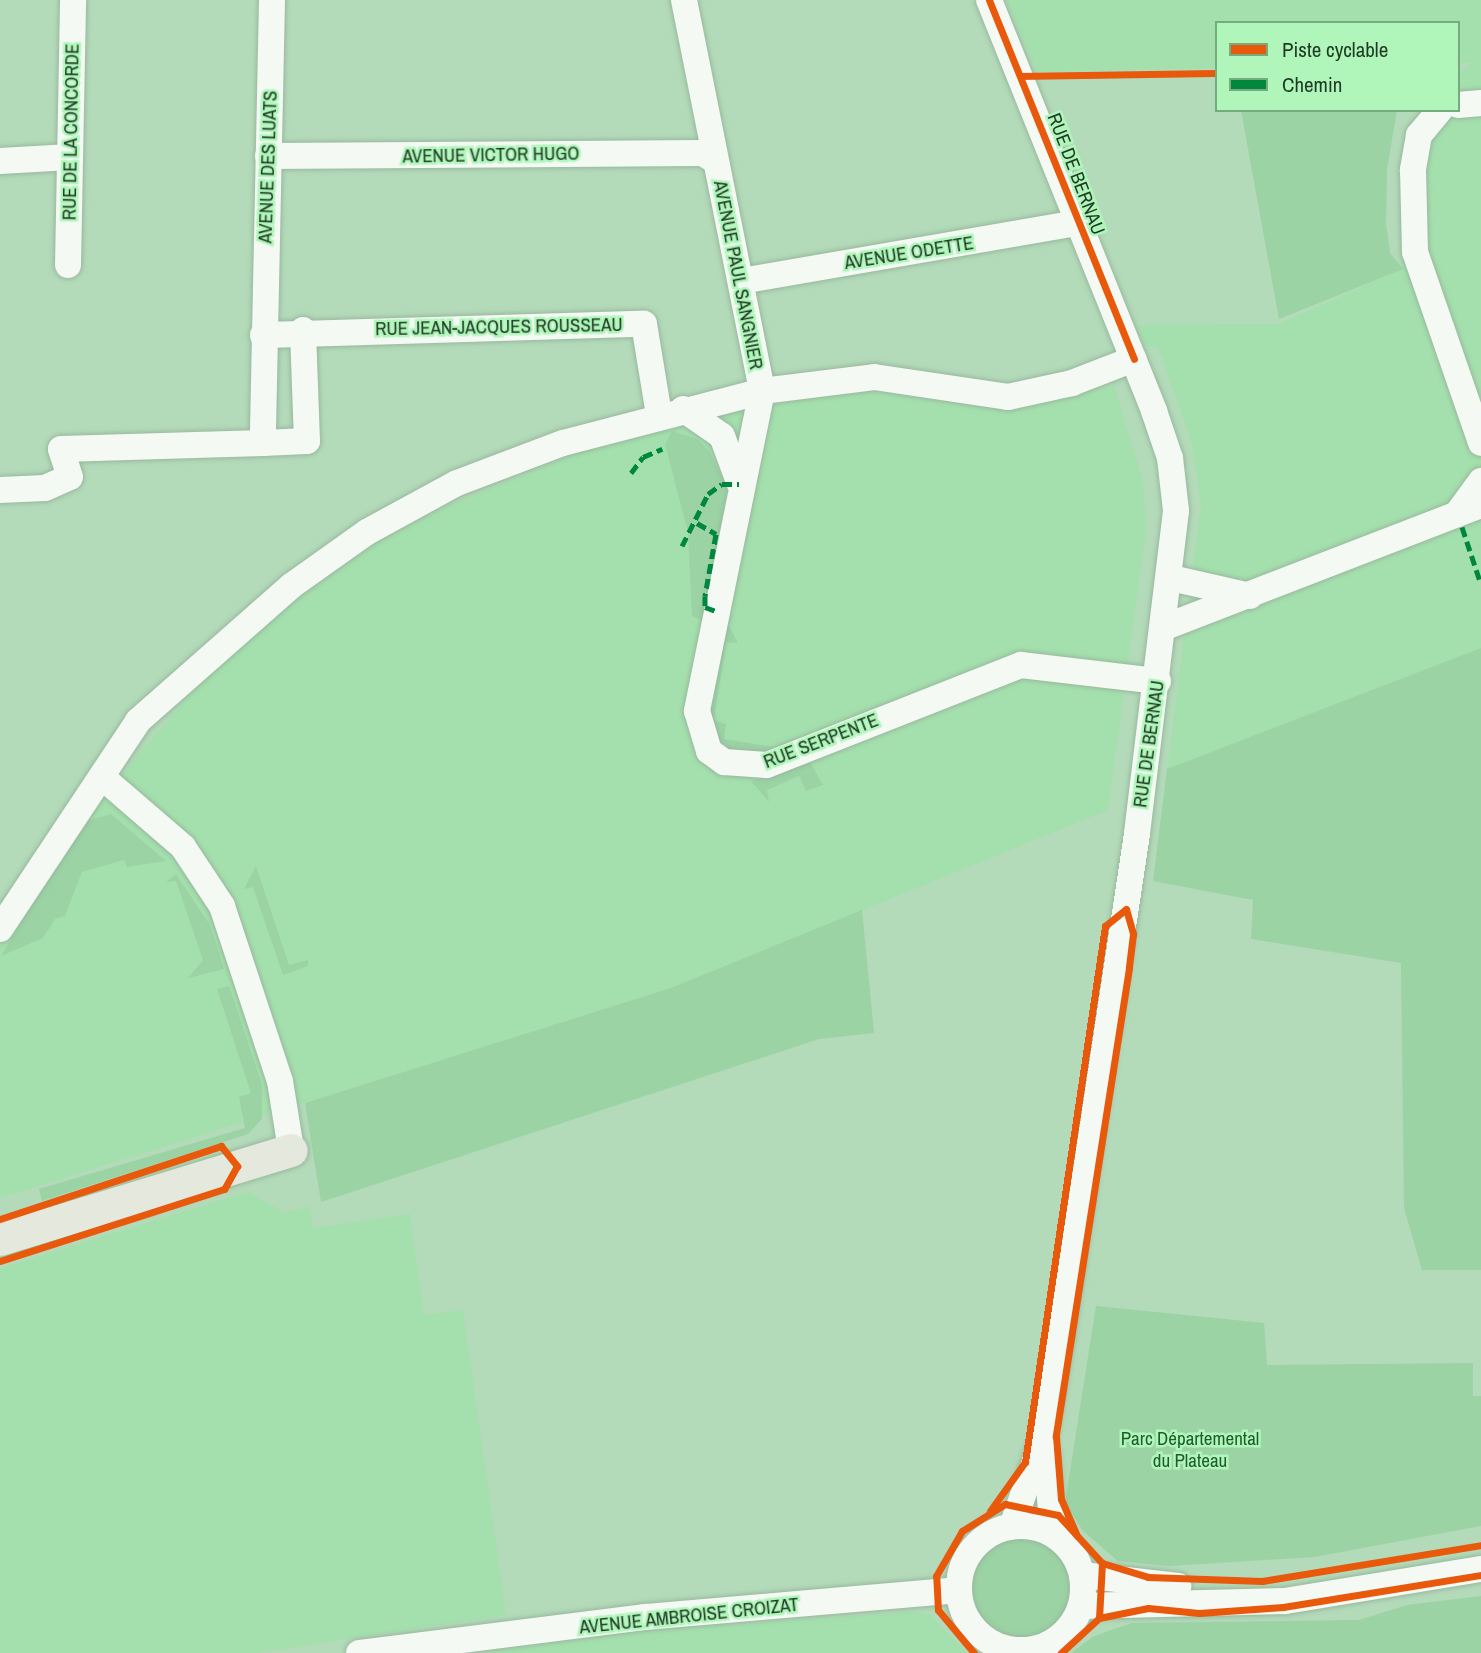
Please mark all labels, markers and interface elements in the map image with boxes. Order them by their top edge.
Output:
legend [1215,21,1460,112]
text: Piste cyclable [1282,35,1388,64]
street label: RUE DE LA CONCORDE [58,43,84,221]
text: Chemin [1282,70,1342,99]
street label: AVENUE DES LUATS [254,90,282,244]
street label: RUE DE BERNAU [1042,110,1110,238]
street label: AVENUE VICTOR HUGO [402,142,580,168]
street label: AVENUE PAUL SANGNIER [708,178,768,372]
street label: AVENUE ODETTE [843,232,975,274]
street label: RUE JEAN-JACQUES ROUSSEAU [375,313,623,341]
street label: RUE DE BERNAU [1129,679,1169,809]
street label: RUE SERPENTE [760,709,882,773]
park label: Parc Départemental du Plateau [1121,1428,1259,1472]
street label: AVENUE AMBROISE CROIZAT [578,1593,800,1639]

